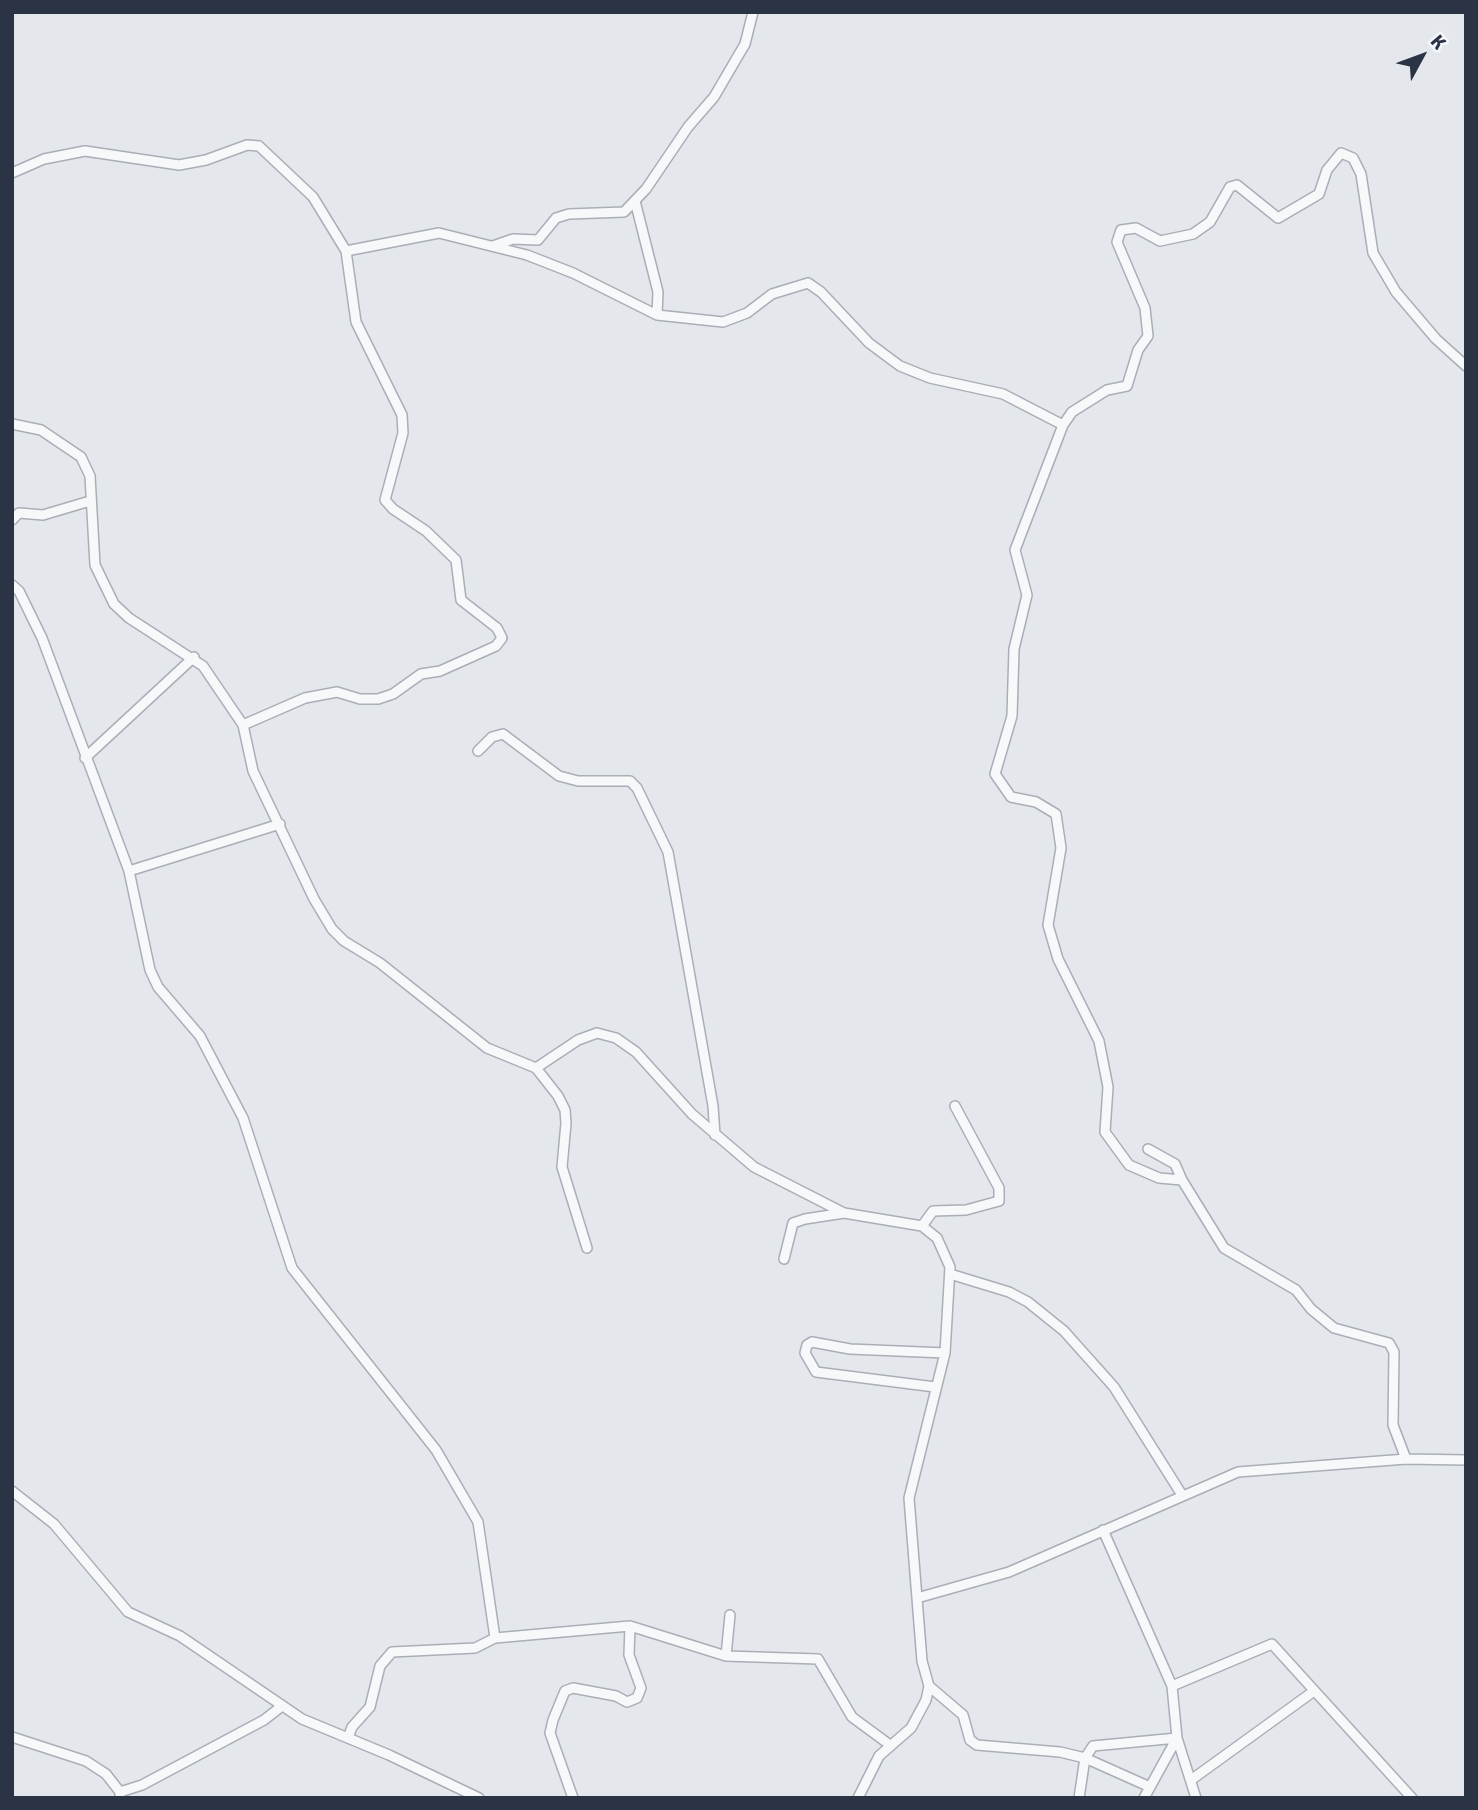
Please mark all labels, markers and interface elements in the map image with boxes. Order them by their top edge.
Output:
north arrow [1387,21,1457,91]
text: K [1425,30,1451,55]

